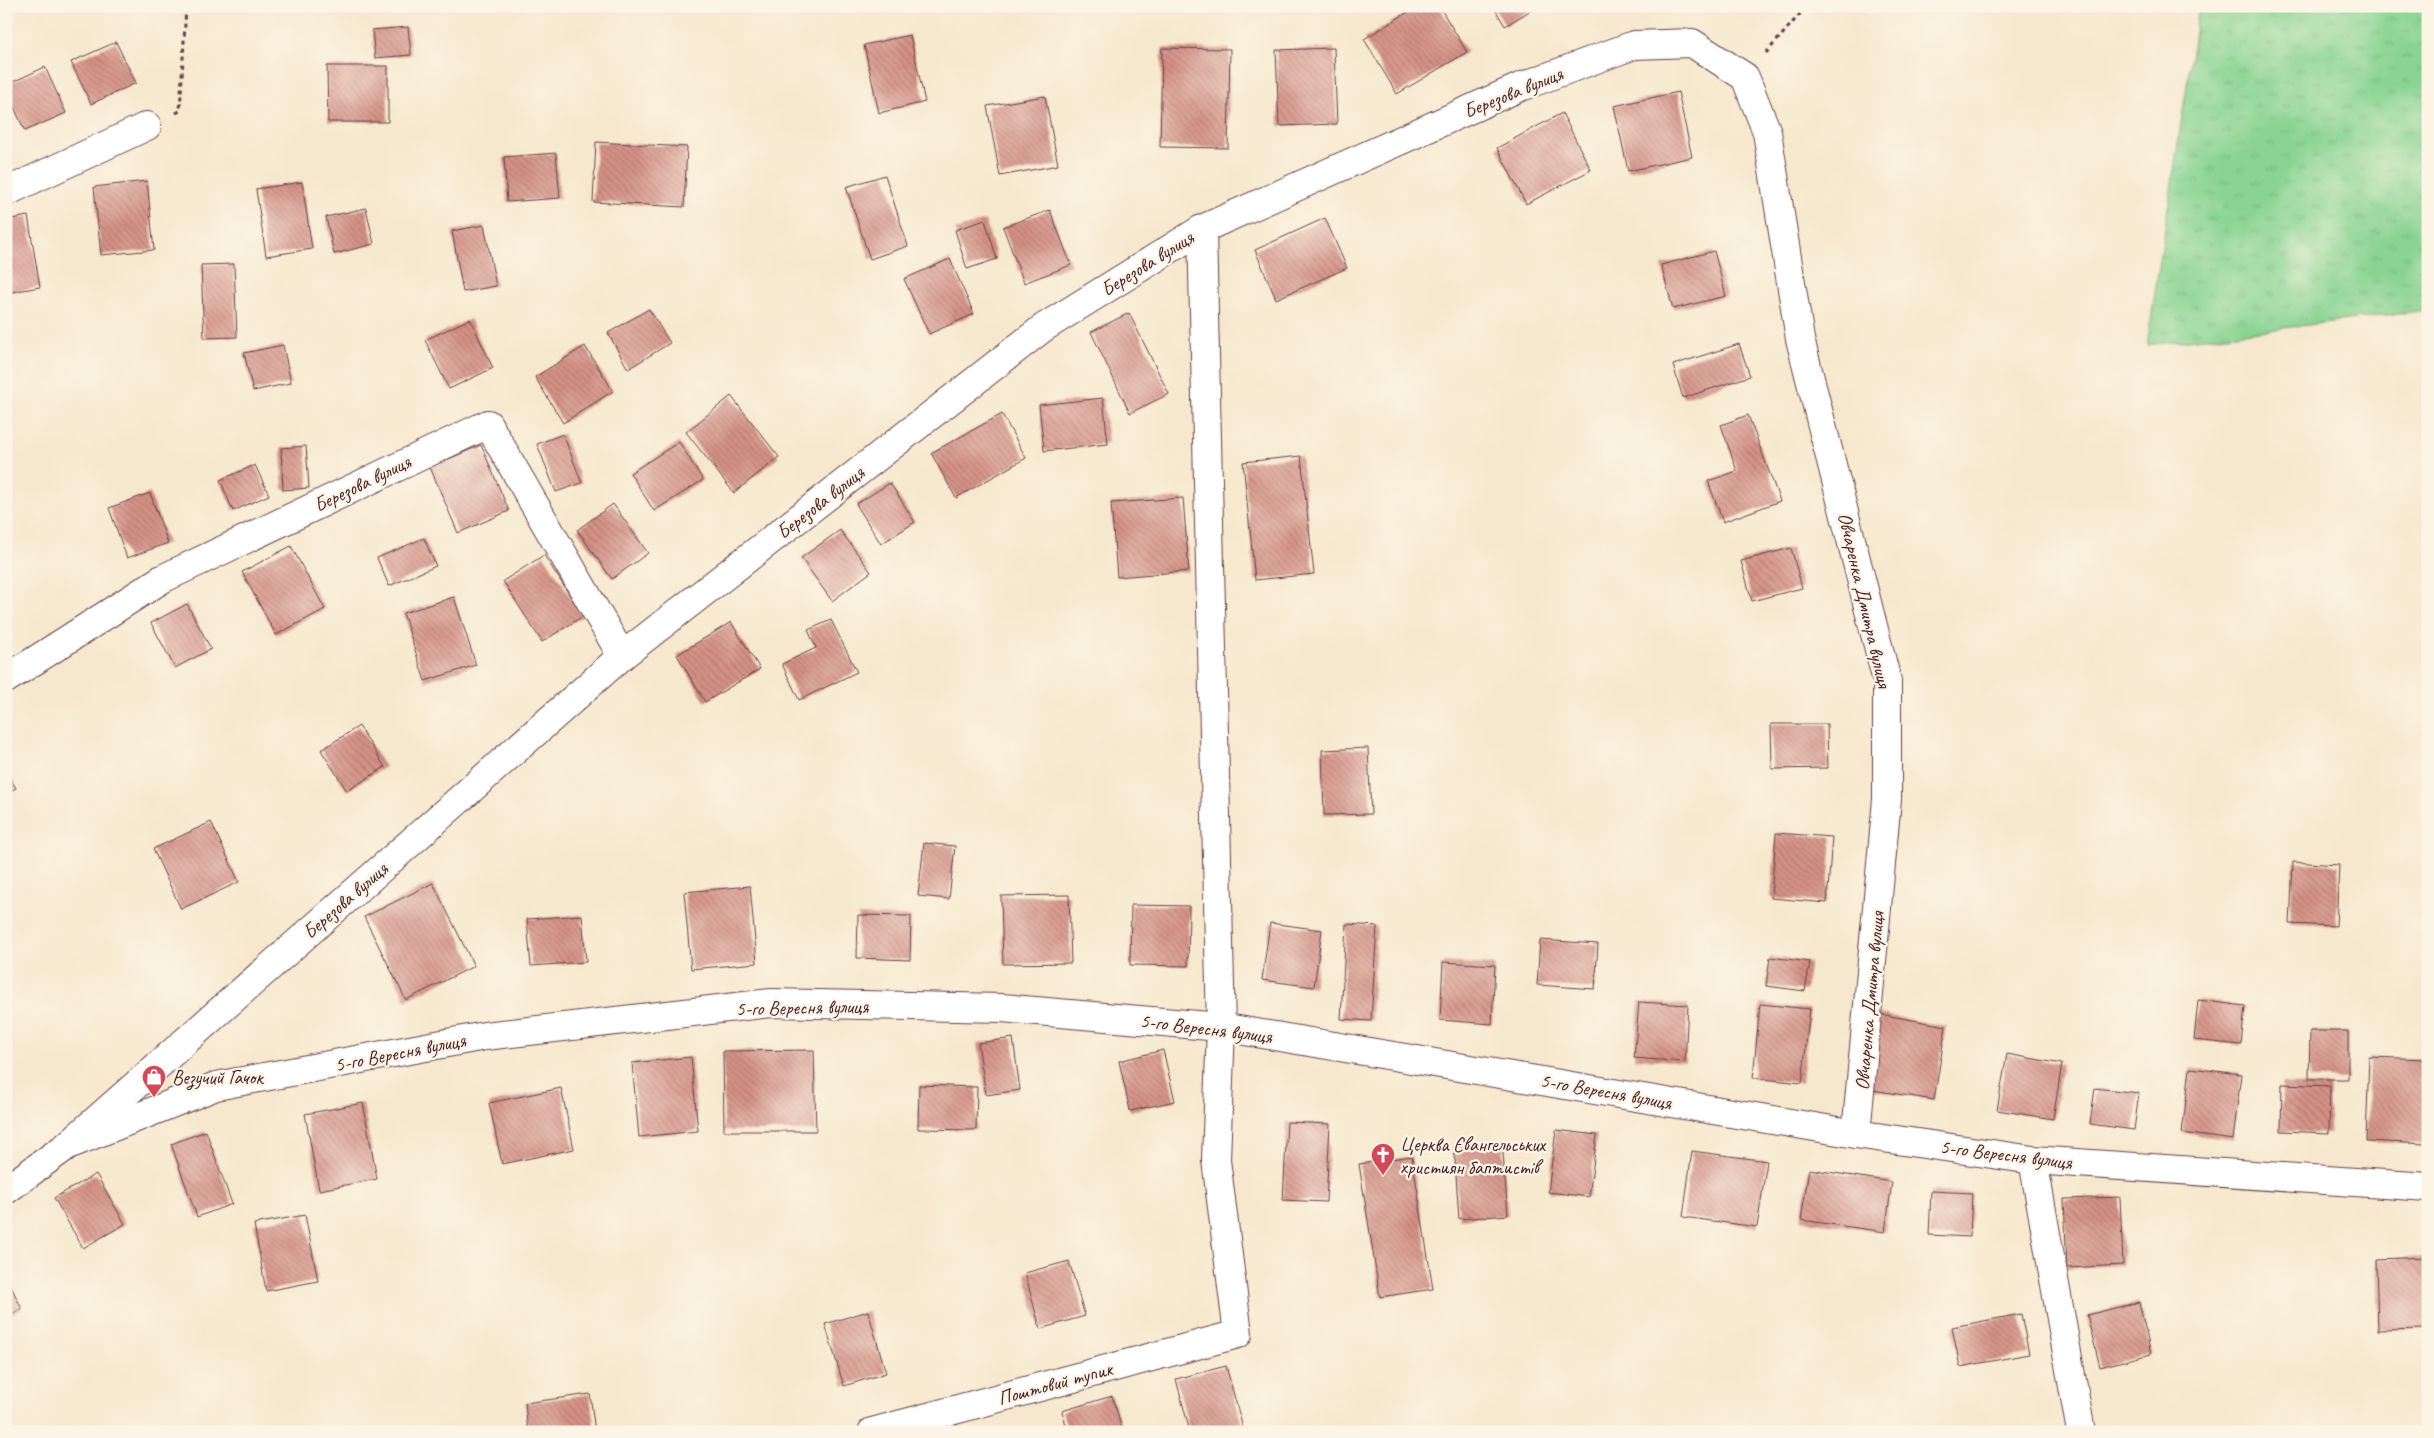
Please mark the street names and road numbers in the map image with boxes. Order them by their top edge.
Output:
street label: Березова вулиця [1460,61,1567,124]
street label: Березова вулиця [1096,225,1199,302]
street label: Березова вулиця [310,449,415,518]
street label: Березова вулиця [771,460,870,545]
street label: Овчаренка Дмитра вулиця [1832,510,1897,692]
street label: Березова вулиця [298,856,394,944]
street label: Овчаренка Дмитра вулиця [1849,909,1890,1091]
street label: 5-го Вересня вулиця [735,994,869,1021]
street label: 5-го Вересня вулиця [1138,1008,1274,1049]
street label: 5-го Вересня вулиця [332,1027,468,1077]
street label: 5-го Вересня вулиця [1538,1068,1674,1115]
street label: 5-го Вересня вулиця [1938,1134,2074,1175]
street label: Поштовий тупик [995,1356,1117,1411]

